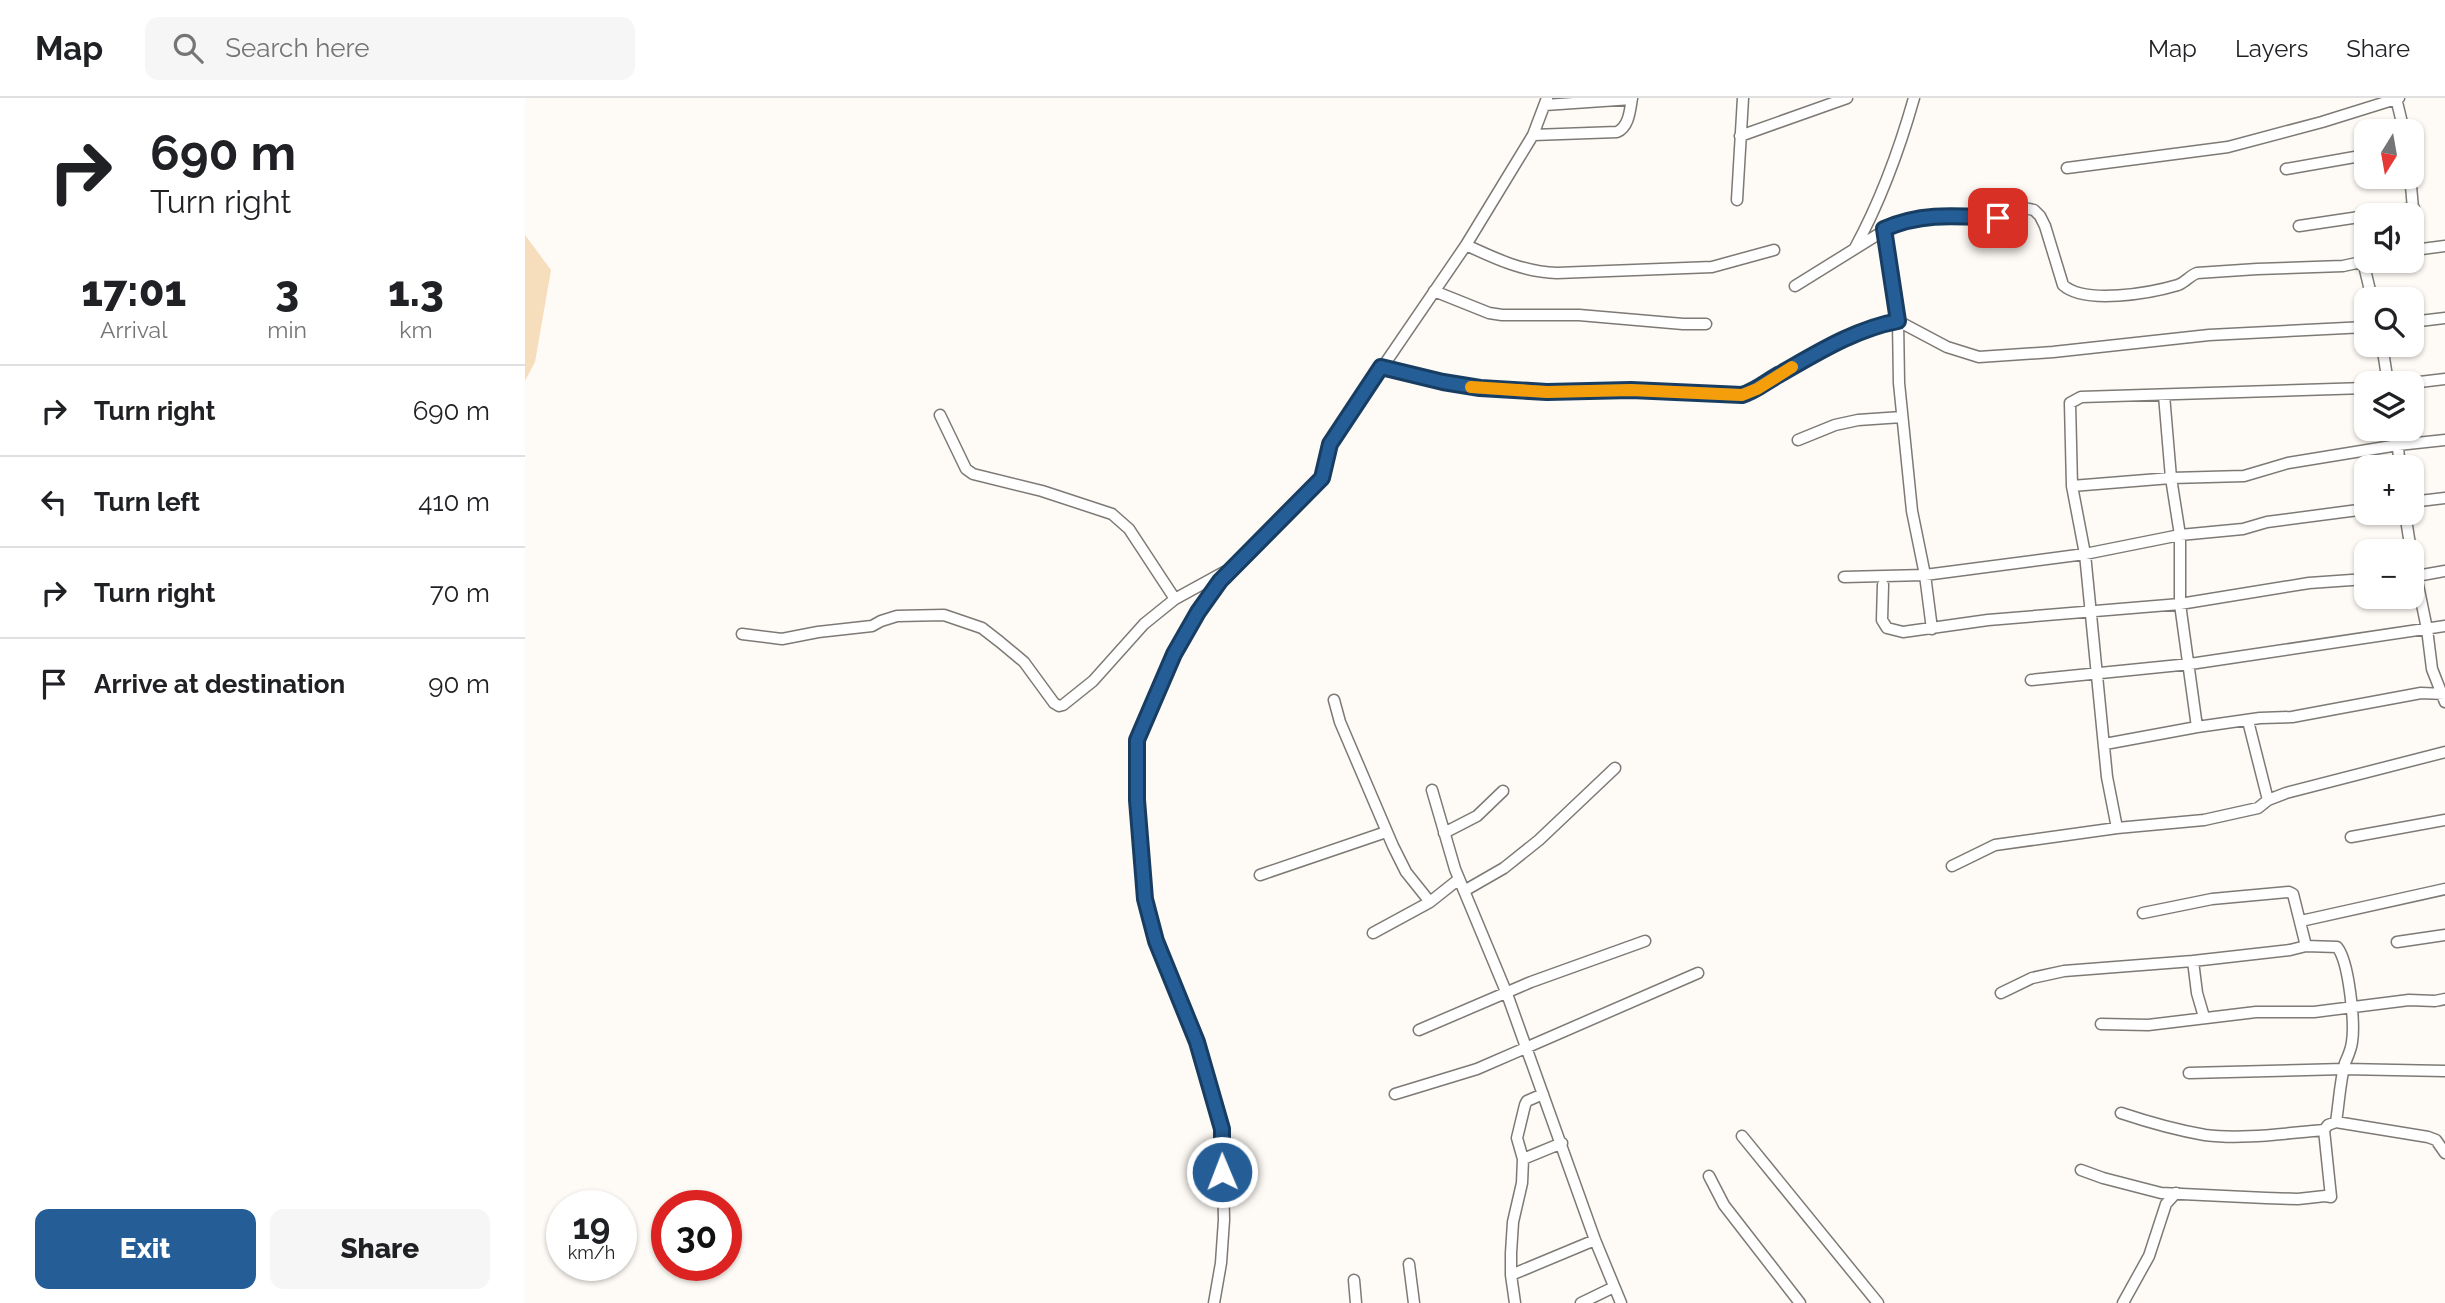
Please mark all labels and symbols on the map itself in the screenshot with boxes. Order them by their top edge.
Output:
north arrow [2354,119,2424,189]
pin [1968,188,2028,248]
position arrow [1185,1135,1259,1209]
speed limit sign: 30 [651,1190,742,1281]

